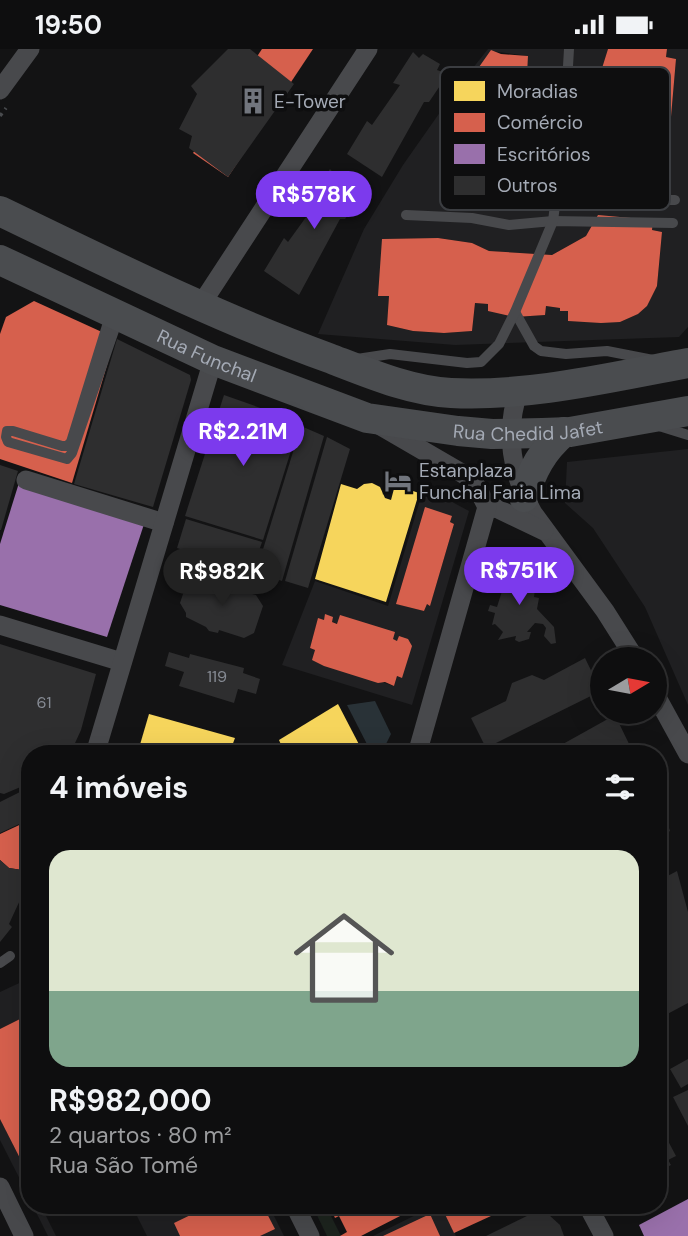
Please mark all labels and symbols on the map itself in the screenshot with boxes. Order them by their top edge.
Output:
legend [440,67,670,210]
text: Moradias [497,79,578,104]
building icon: E-Tower [238,86,268,116]
place label: E-Tower [274,89,346,114]
text: Comércio [497,110,583,135]
text: Escritórios [497,142,591,167]
pin: R$578K [257,171,371,231]
text: Outros [497,173,558,198]
street label: Rua Funchal [153,324,260,388]
pin: R$2.21M [178,409,308,468]
street label: Rua Chedid Jafet [452,414,605,447]
place label: Estanplaza Funchal Faria Lima [419,458,581,505]
hotel icon: Estanplaza Funchal Faria Lima [383,466,413,496]
pin: R$751K [462,547,576,607]
pin: R$982K [165,549,279,608]
north arrow [590,647,667,725]
house number: 119 [207,666,227,687]
house number: 61 [36,692,52,713]

